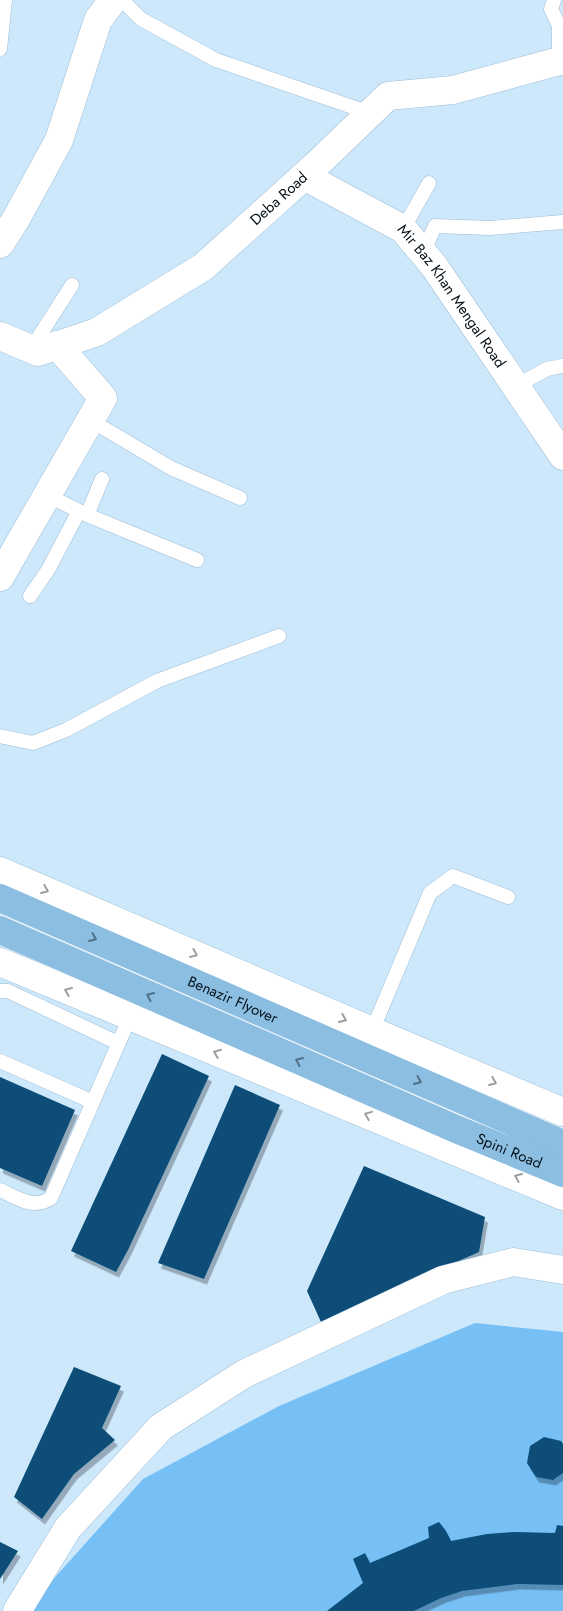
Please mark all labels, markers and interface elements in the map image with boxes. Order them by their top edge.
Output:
street label: Deba Road [245,167,313,230]
street label: Mir Baz Khan Mengal Road [392,219,511,372]
one-way arrow [40,884,49,894]
one-way arrow [88,931,97,942]
one-way arrow [189,948,198,959]
street label: Benazir Flyover [184,970,282,1029]
one-way arrow [64,986,72,996]
one-way arrow [146,992,155,1003]
one-way arrow [338,1012,347,1023]
one-way arrow [214,1049,222,1059]
one-way arrow [295,1056,304,1067]
one-way arrow [413,1074,422,1085]
one-way arrow [488,1076,497,1086]
one-way arrow [364,1110,373,1121]
street label: Spini Road [473,1127,545,1174]
one-way arrow [514,1173,523,1183]

